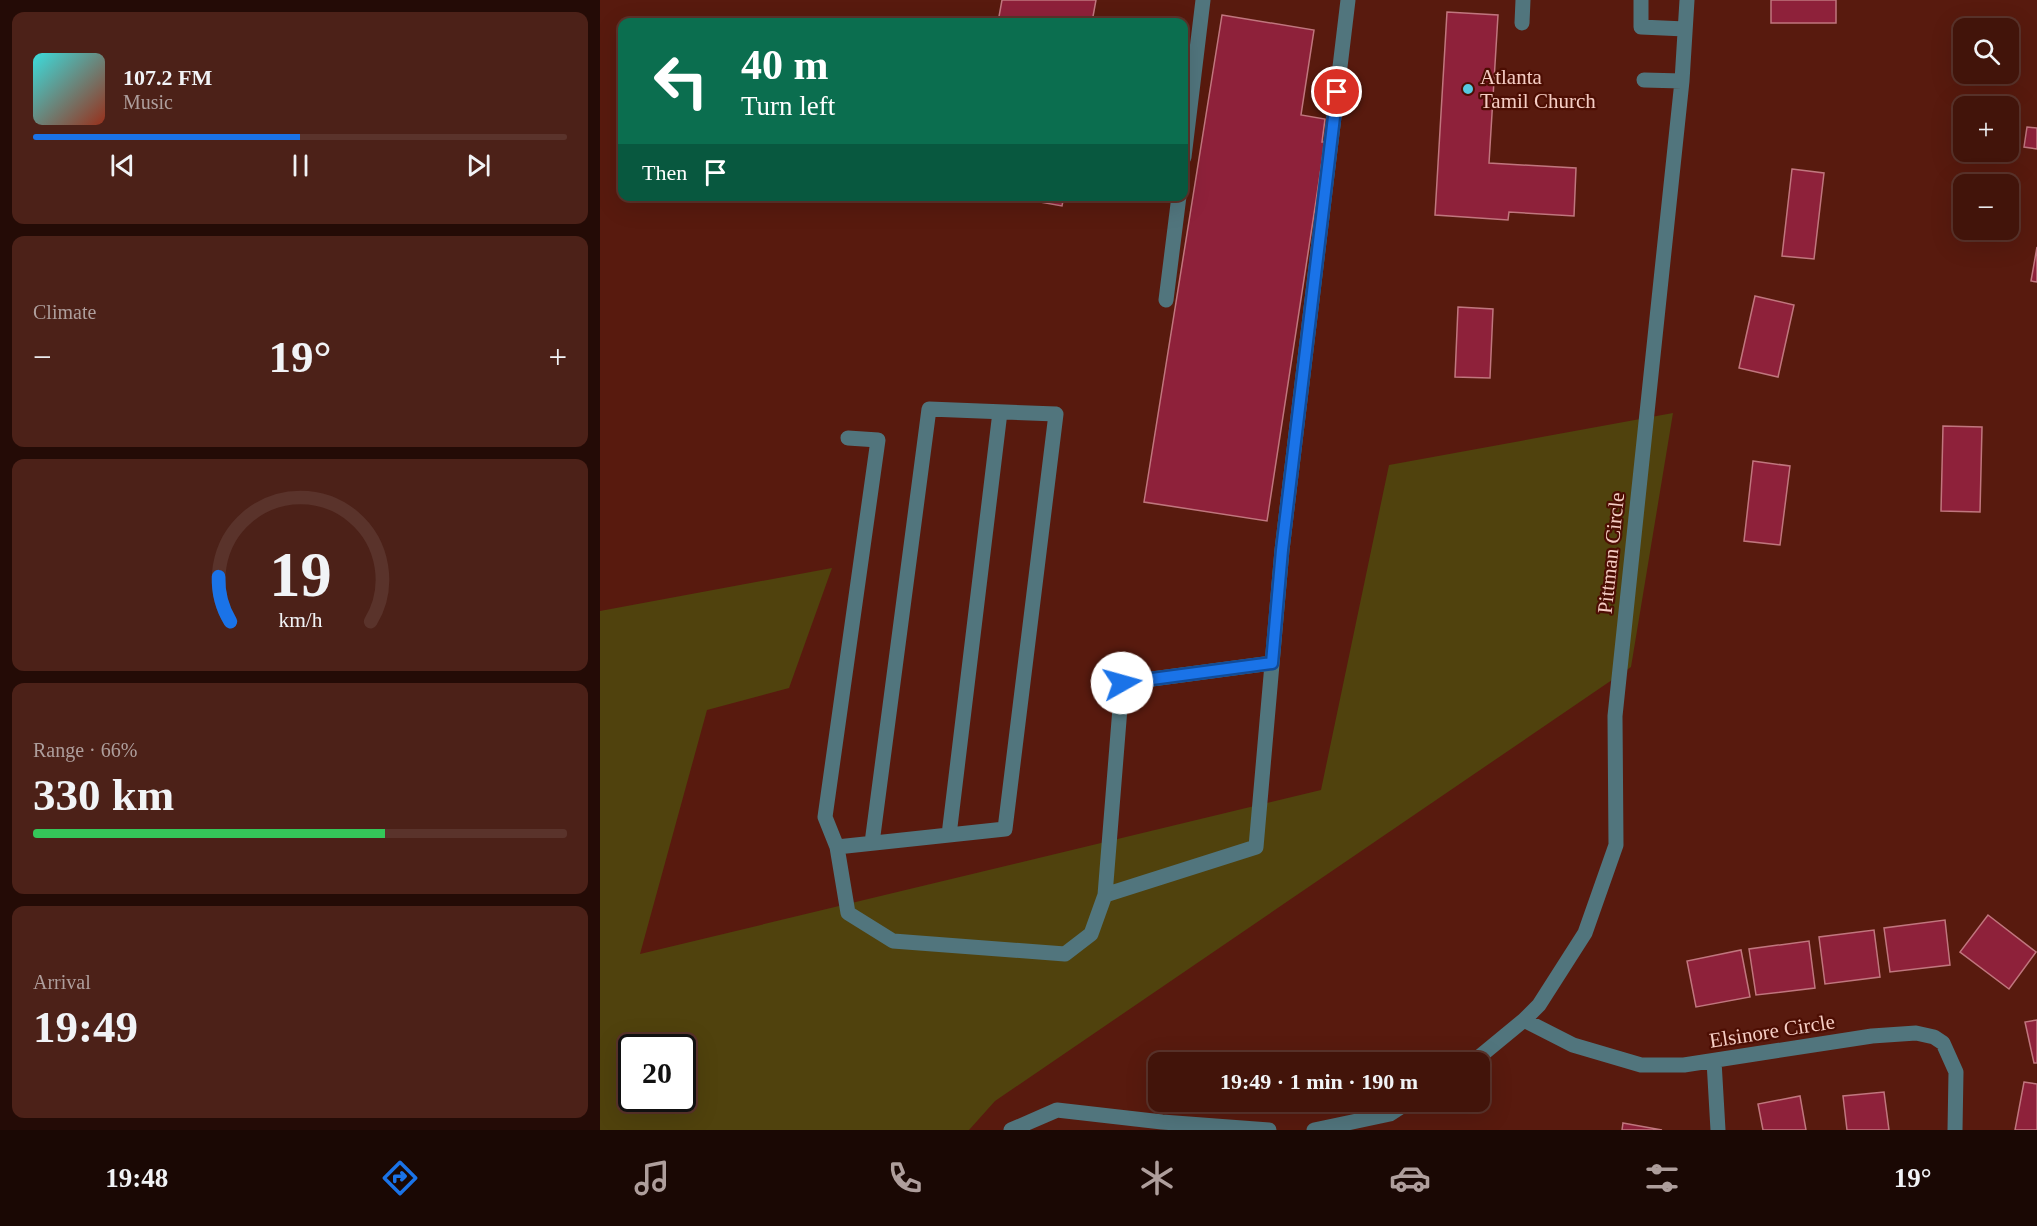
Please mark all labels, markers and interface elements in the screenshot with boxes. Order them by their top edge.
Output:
map controls [1953,18,2019,240]
button: search [1953,18,2019,84]
icon: left [642,42,720,120]
text: 40 m [741,42,829,88]
text: 107.2 FM [123,65,212,90]
place label: Atlanta Tamil Church [1480,65,1596,113]
pin [1311,66,1362,117]
icon: arrive [1320,75,1353,108]
marker: Atlanta Tamil Church [1461,82,1475,96]
text: Music [123,91,173,113]
text: Turn left [741,91,835,121]
button: + [1953,96,2019,162]
icon: previous [106,149,139,182]
icon: pause [284,149,317,182]
icon: next [462,149,495,182]
icon: arrive [699,156,732,189]
text: Then [642,160,687,185]
button: − [1953,174,2019,240]
text: Climate [33,301,96,323]
text: 19° [269,332,332,382]
text: − [33,339,52,375]
text: + [548,339,567,375]
street label: Pittman Circle [1593,491,1629,615]
text: 19 [269,540,331,609]
text: km/h [278,608,322,632]
position arrow [1090,651,1154,715]
text: Range · 66% [33,739,137,761]
text: 330 km [33,770,174,820]
text: Arrival [33,971,91,993]
text: 19:49 [33,1002,138,1052]
street label: Elsinore Circle [1708,1009,1836,1053]
speed limit sign: 20 [618,1034,696,1112]
text: 19:49 · 1 min · 190 m [1220,1069,1418,1094]
icon: directions [379,1157,421,1199]
icon: music [631,1157,673,1199]
icon: phone [884,1157,926,1199]
icon: climate [1136,1157,1178,1199]
icon: car [1389,1157,1431,1199]
icon: filters [1641,1157,1683,1199]
text: 19:48 [105,1163,168,1193]
text: 19° [1894,1163,1932,1193]

